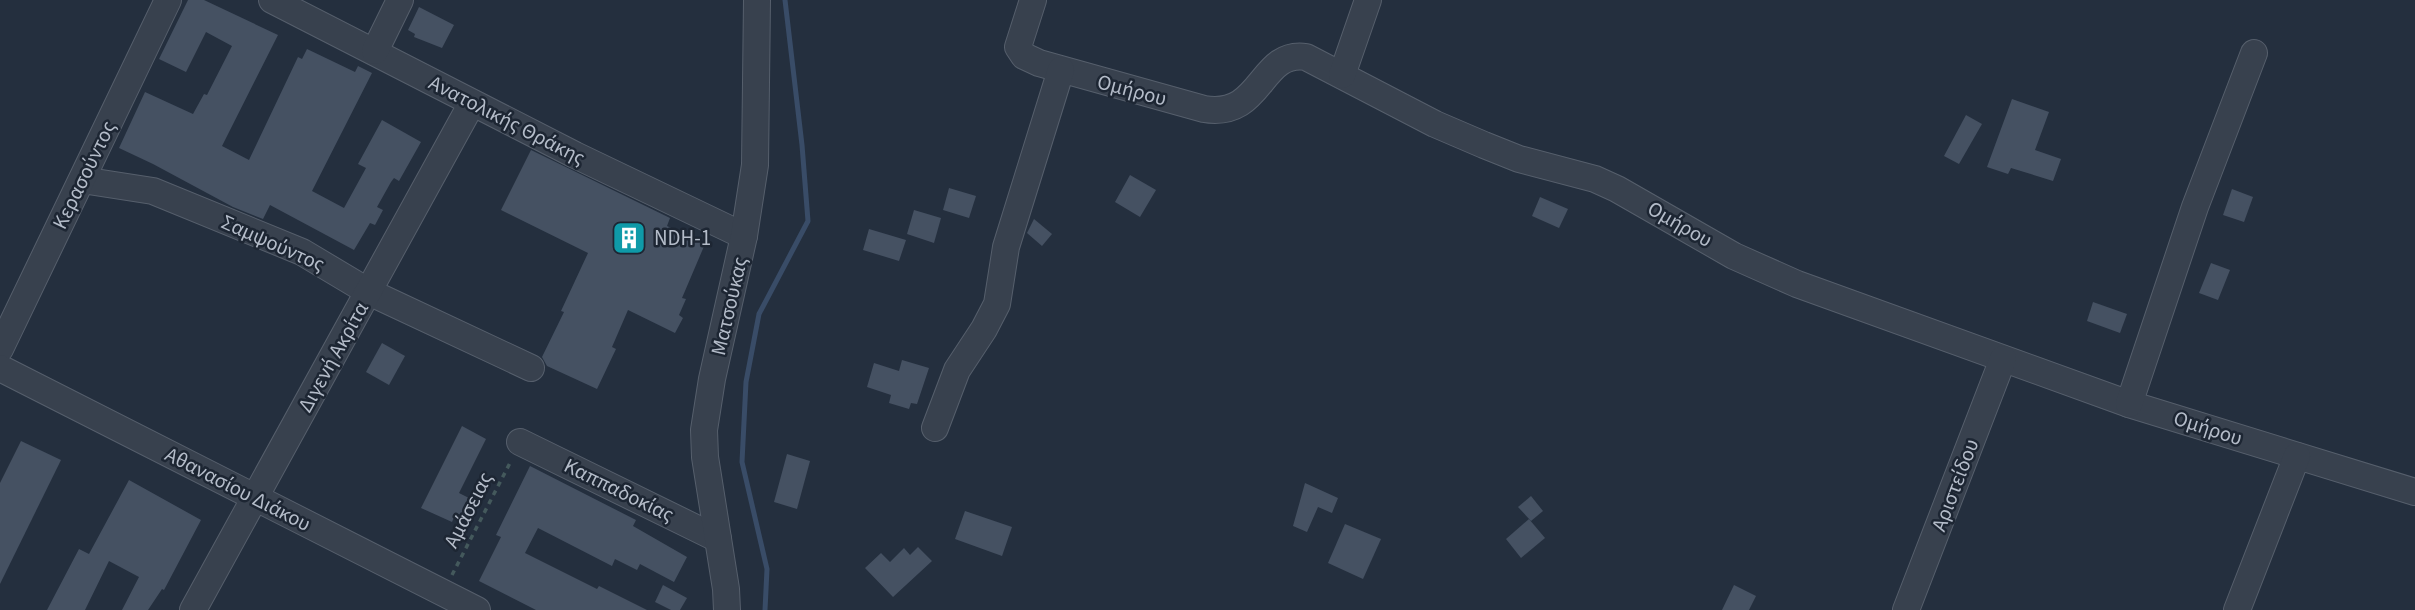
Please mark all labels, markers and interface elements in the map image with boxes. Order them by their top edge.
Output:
street label: Ομήρου [1094,66,1170,114]
street label: Ανατολικής Θράκης [424,68,590,172]
street label: Κερασούντος [45,116,123,234]
street label: Ομήρου [1642,193,1718,255]
street label: Σαμψούντος [217,207,329,279]
building icon: NDH-1 [610,219,648,257]
place label: NDH-1 [654,223,711,253]
street label: Ματσούκας [703,254,755,358]
street label: Διγενή Ακρίτα [290,296,376,418]
street label: Ομήρου [2170,403,2246,453]
street label: Αριστείδου [1924,434,1986,536]
street label: Αθανασίου Διάκου [160,439,316,539]
street label: Καππαδοκίας [559,450,679,530]
street label: Αμάσειας [436,467,500,553]

